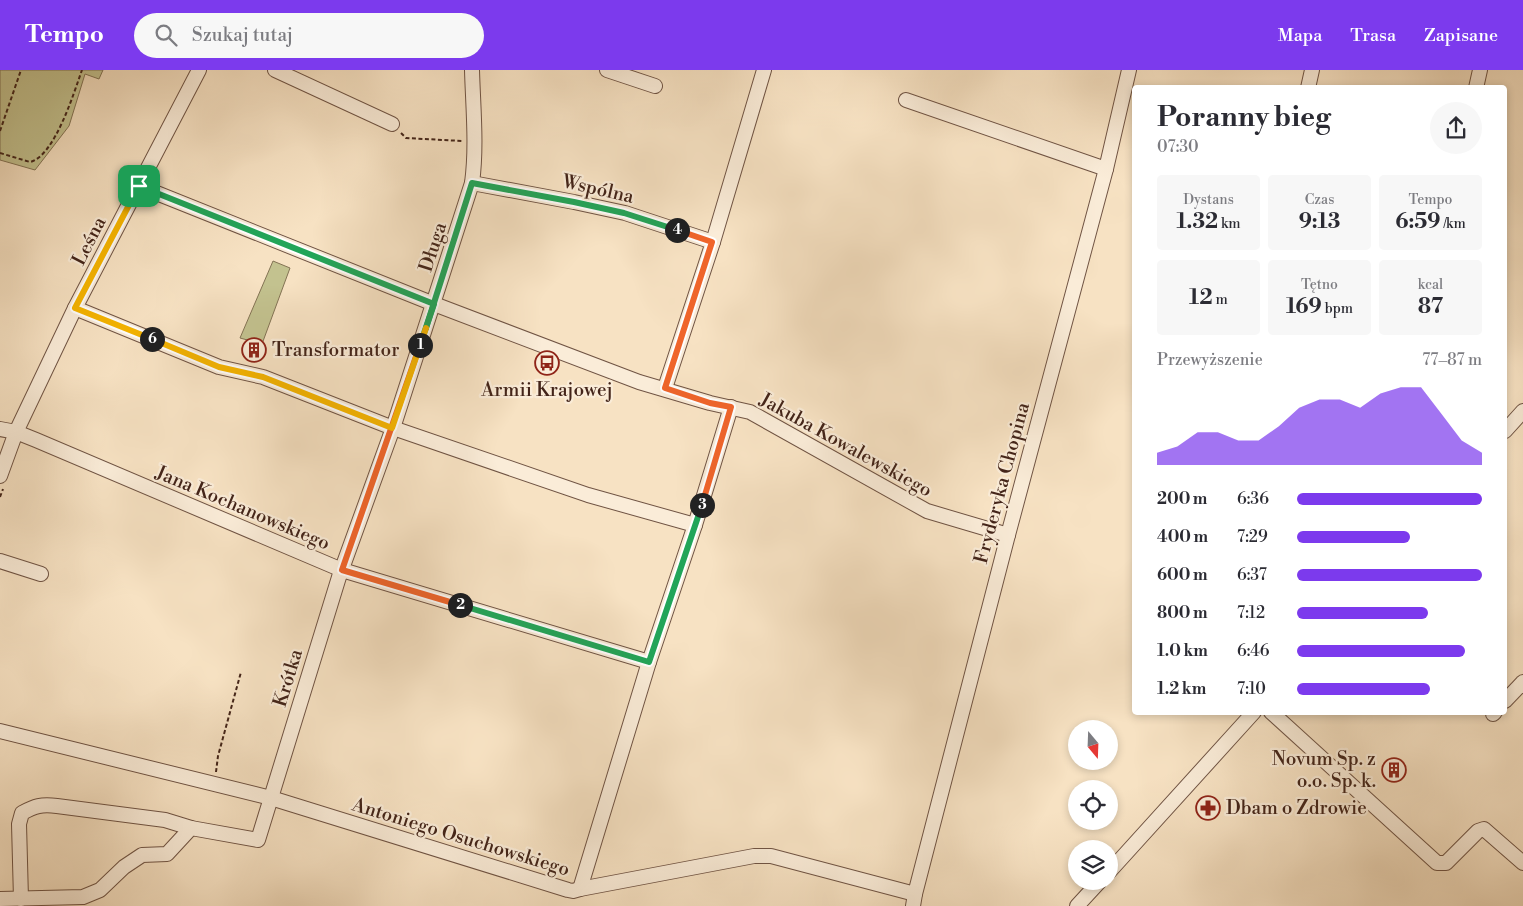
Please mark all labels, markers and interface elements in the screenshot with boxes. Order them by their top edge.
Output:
search box [134,13,484,58]
text: Tempo [25,20,104,50]
icon: search [152,21,180,49]
text: Szukaj tutaj [192,23,293,47]
text: Mapa [1278,24,1322,47]
text: Trasa [1350,24,1396,47]
text: Zapisane [1424,24,1498,47]
text: Poranny bieg [1157,100,1331,135]
button: share [1430,102,1482,154]
text: 07:30 [1157,137,1199,157]
pin [118,165,160,207]
street label: Wspólna [559,169,636,209]
icon: arrive [125,172,153,200]
text: Dystans [1183,191,1234,209]
text: Czas [1305,191,1334,209]
text: Tempo [1409,191,1452,209]
text: 1.32 [1176,209,1218,235]
text: 9:13 [1299,209,1340,235]
text: 6:59 [1395,209,1441,235]
street label: Leśna [67,212,112,269]
text: km [1218,215,1241,233]
text: /km [1441,215,1466,233]
pin: 4 [664,218,690,242]
street label: Długa [414,219,452,275]
text: 4 [673,221,682,239]
text: Tętno [1301,276,1338,294]
text: kcal [1418,276,1443,294]
text: 12 [1189,285,1213,311]
text: m [1213,291,1228,309]
text: 169 [1286,294,1322,320]
text: 87 [1418,294,1443,320]
text: bpm [1322,300,1353,318]
pin: 6 [140,326,164,352]
text: 6 [148,330,157,348]
pin: 1 [408,332,432,358]
text: 1 [417,336,424,354]
building icon: Transformator [241,337,267,363]
place label: Transformator [272,338,399,362]
bus stop icon: Armii Krajowej [534,350,560,376]
text: Przewyższenie [1157,350,1263,370]
text: 77–87 m [1422,350,1482,370]
place label: Armii Krajowej [480,378,613,402]
street label: Jakuba Kowalewskiego [755,387,936,502]
street label: Fryderyka Chopina [969,399,1035,566]
street label: Jana Kochanowskiego [151,460,334,556]
text: 200 m [1157,489,1207,509]
text: 6:36 [1237,489,1269,509]
pin: 3 [690,492,714,518]
text: 3 [698,496,707,514]
text: 400 m [1157,527,1208,547]
text: 7:29 [1237,527,1268,547]
text: 600 m [1157,565,1207,585]
text: 6:37 [1237,565,1267,585]
pin: 2 [448,592,472,618]
text: 2 [456,596,465,614]
text: 800 m [1157,603,1208,623]
text: 7:12 [1237,603,1265,623]
text: 1.0 km [1157,641,1208,661]
text: 6:46 [1237,641,1270,661]
street label: Krótka [268,646,308,710]
text: 1.2 km [1157,679,1206,699]
text: 7:10 [1237,679,1266,699]
north arrow [1068,720,1118,770]
map controls [1068,720,1118,890]
place label: Novum Sp. z o.o. Sp. k. [1272,747,1376,793]
building icon: Novum Sp. z o.o. Sp. k. [1381,757,1407,783]
button: locate [1068,780,1118,830]
street label: Antoniego Osuchowskiego [348,792,573,882]
pharmacy icon: Dbam o Zdrowie [1195,795,1221,821]
place label: Dbam o Zdrowie [1226,796,1367,820]
button: layers [1068,840,1118,890]

